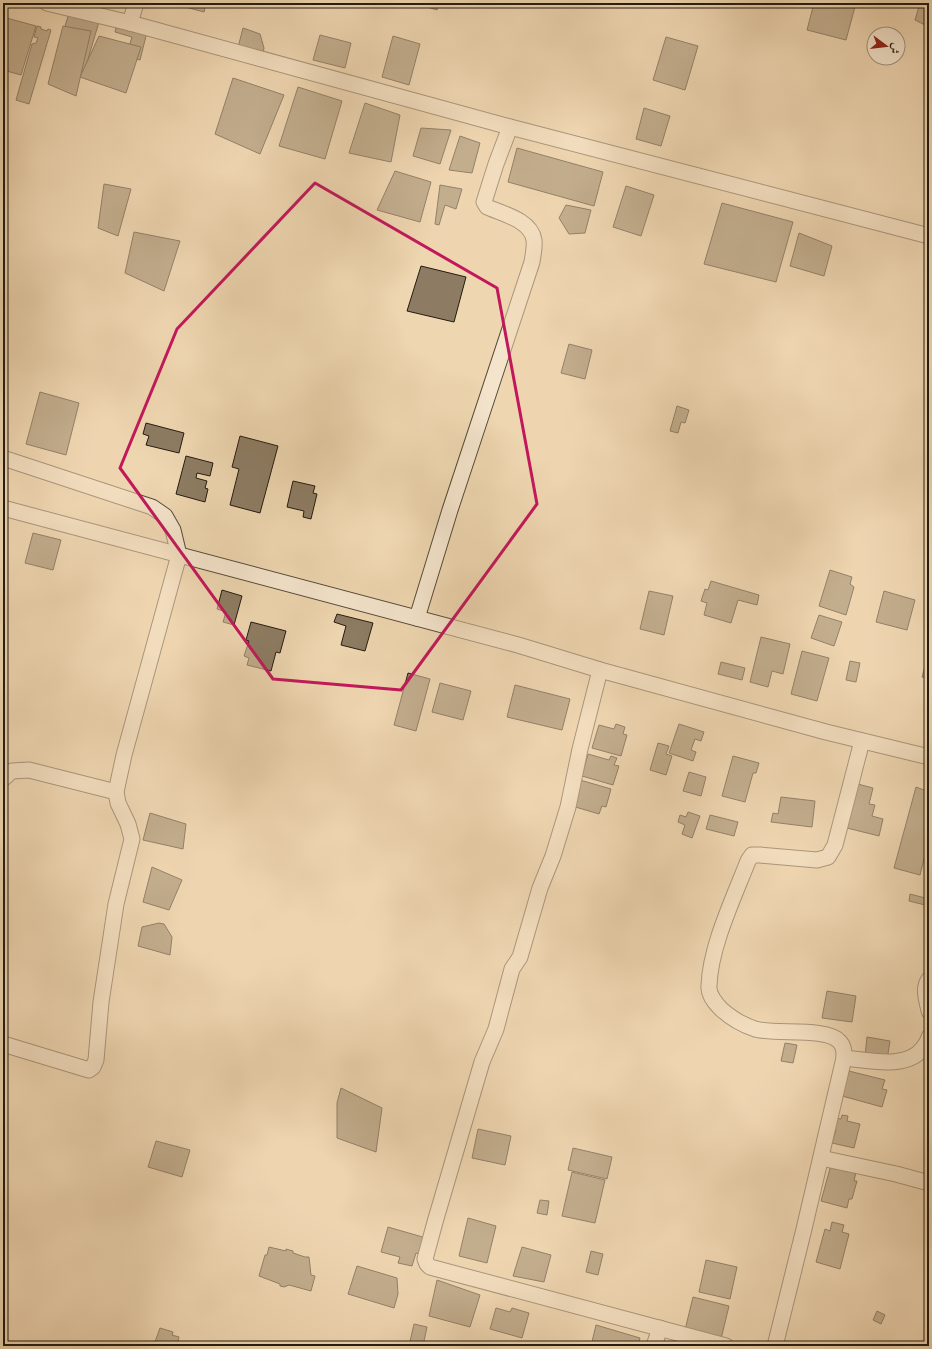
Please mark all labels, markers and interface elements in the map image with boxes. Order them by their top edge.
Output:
north arrow [866,26,906,66]
text: ش [887,42,901,55]

